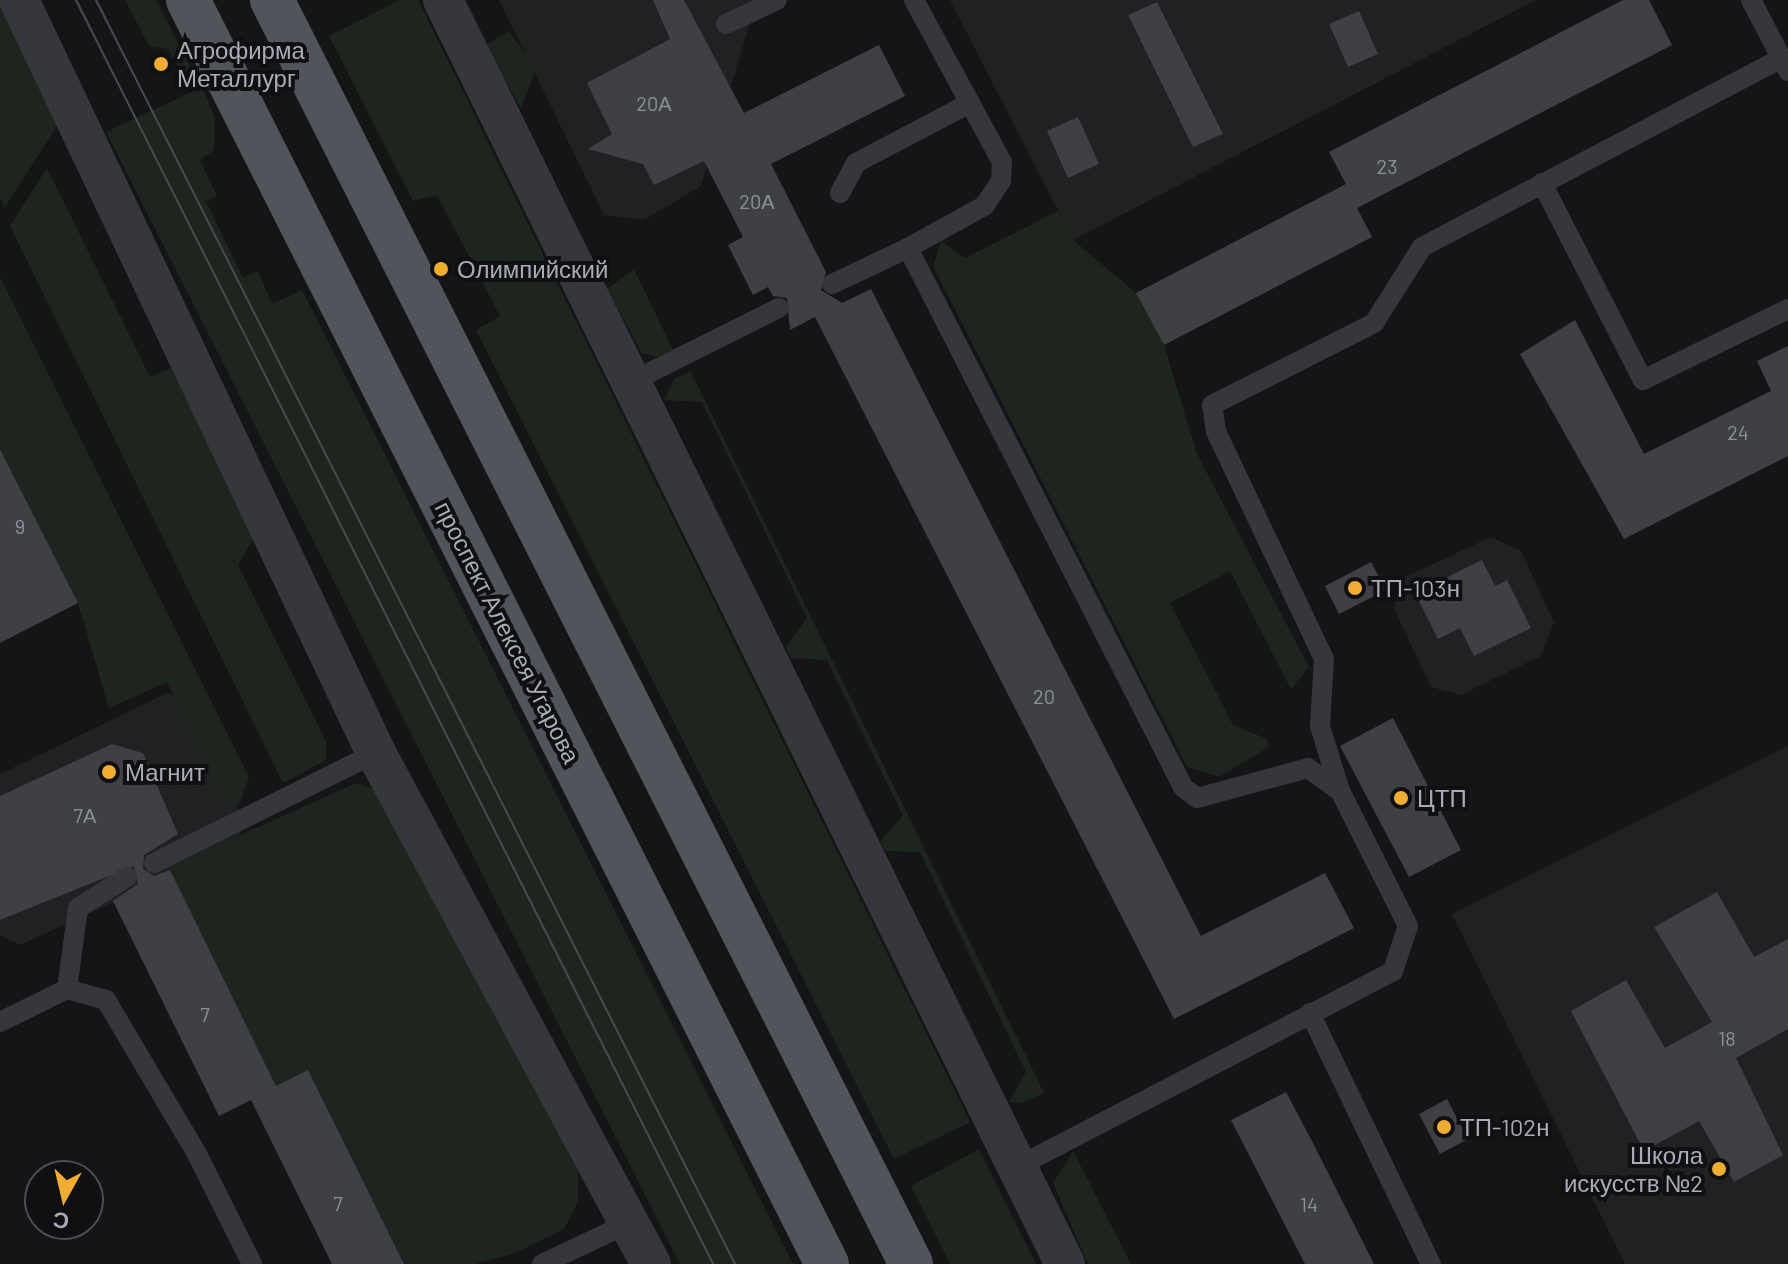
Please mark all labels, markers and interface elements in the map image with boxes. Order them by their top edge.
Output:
place label: Агрофирма Металлург [177,36,305,92]
marker: Агрофирма Металлург [152,55,170,73]
house number: 20А [636,91,672,115]
house number: 23 [1377,154,1397,178]
house number: 20А [739,189,775,213]
place label: Олимпийский [457,255,608,283]
marker: Олимпийский [432,260,450,278]
house number: 24 [1727,420,1749,444]
street label: проспект Алексея Угарова [429,496,587,768]
house number: 9 [15,514,25,538]
place label: ТП-103н [1371,574,1460,602]
marker: ТП-103н [1346,579,1364,597]
house number: 20 [1033,684,1055,708]
place label: Магнит [125,758,205,786]
marker: Магнит [100,763,118,781]
place label: ЦТП [1417,784,1467,812]
marker: ЦТП [1392,789,1410,807]
house number: 7А [74,803,96,827]
house number: 7 [200,1002,210,1026]
house number: 18 [1718,1026,1736,1050]
place label: ТП-102н [1460,1113,1549,1141]
marker: ТП-102н [1435,1118,1453,1136]
place label: Школа искусств №2 [1564,1141,1703,1197]
north arrow [24,1160,104,1240]
marker: Школа искусств №2 [1710,1160,1728,1178]
house number: 7 [333,1191,343,1215]
house number: 14 [1300,1192,1318,1216]
text: С [51,1208,71,1236]

